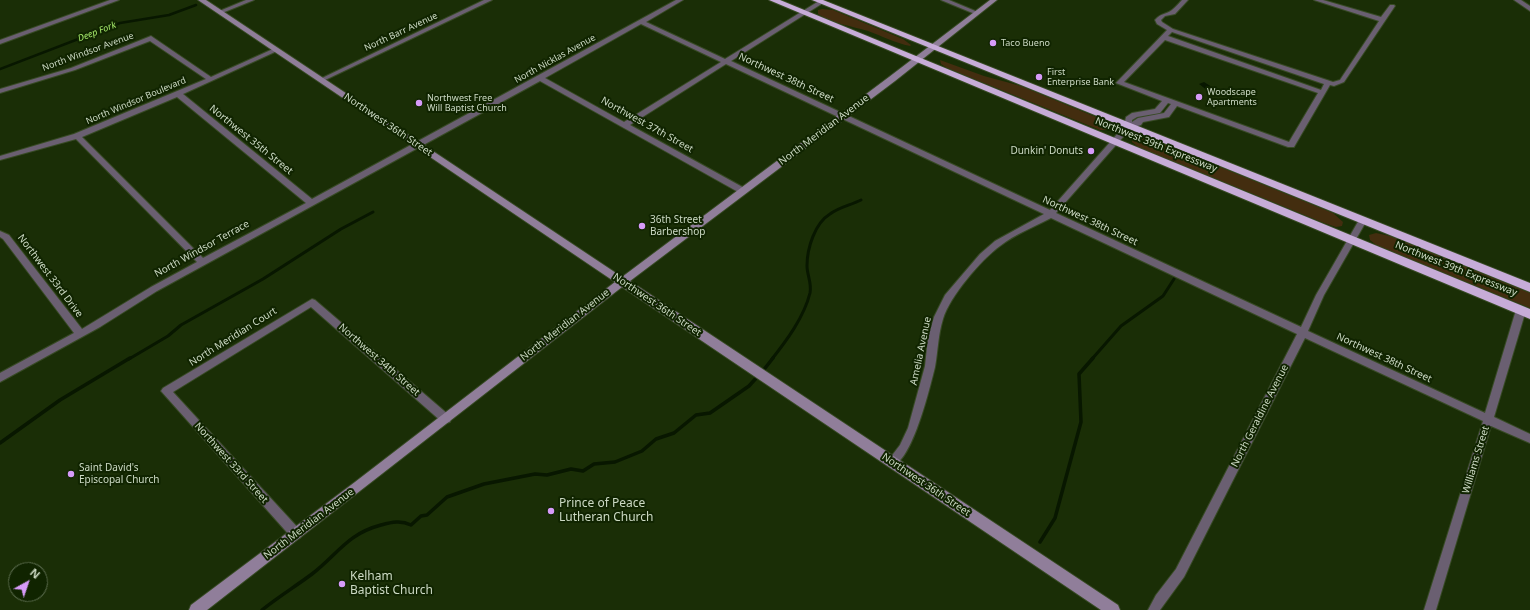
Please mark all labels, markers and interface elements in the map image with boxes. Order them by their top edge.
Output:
street label: North Barr Avenue [363,10,439,54]
water label: Deep Fork [76,20,118,44]
street label: North Windsor Avenue [41,30,135,74]
street label: North Nicklas Avenue [513,32,597,86]
marker: Taco Bueno [988,38,998,48]
place label: Taco Bueno [1001,38,1050,48]
street label: Northwest 38th Street [736,51,836,105]
place label: First Enterprise Bank [1047,67,1114,88]
marker: First Enterprise Bank [1034,72,1044,82]
street label: North Windsor Boulevard [84,75,188,127]
place label: Woodscape Apartments [1207,87,1257,108]
street label: Northwest 36th Street [342,91,434,159]
street label: North Meridian Avenue [777,92,871,168]
marker: Woodscape Apartments [1194,92,1204,102]
place label: Northwest Free Will Baptist Church [427,93,507,114]
street label: Northwest 37th Street [599,95,695,155]
marker: Northwest Free Will Baptist Church [414,98,424,108]
street label: Northwest 35th Street [207,103,295,177]
street label: Northwest 39th Expressway [1093,115,1219,175]
place label: Dunkin' Donuts [1010,145,1083,157]
marker: Dunkin' Donuts [1086,146,1096,156]
street label: Northwest 38th Street [1040,194,1140,248]
place label: 36th Street Barbershop [650,214,705,238]
street label: North Windsor Terrace [152,218,252,280]
marker: 36th Street Barbershop [637,221,647,231]
street label: Northwest 33rd Drive [15,232,85,320]
street label: Northwest 39th Expressway [1393,239,1519,299]
street label: Northwest 36th Street [611,271,703,339]
street label: North Meridian Avenue [518,286,612,364]
street label: North Meridian Court [187,305,279,369]
street label: Amelia Avenue [908,316,934,386]
street label: Northwest 34th Street [336,321,422,399]
street label: Northwest 38th Street [1334,331,1434,385]
street label: North Geraldine Avenue [1229,363,1291,469]
street label: Northwest 33rd Street [192,420,270,506]
street label: Williams Street [1460,425,1492,495]
street label: Northwest 36th Street [880,451,972,519]
place label: Saint David's Episcopal Church [79,462,159,486]
marker: Saint David's Episcopal Church [66,469,76,479]
street label: North Meridian Avenue [262,486,356,562]
place label: Prince of Peace Lutheran Church [559,497,654,525]
marker: Prince of Peace Lutheran Church [546,506,556,516]
north arrow [8,562,48,602]
text: N [27,565,44,582]
place label: Kelham Baptist Church [350,570,433,598]
marker: Kelham Baptist Church [337,579,347,589]

